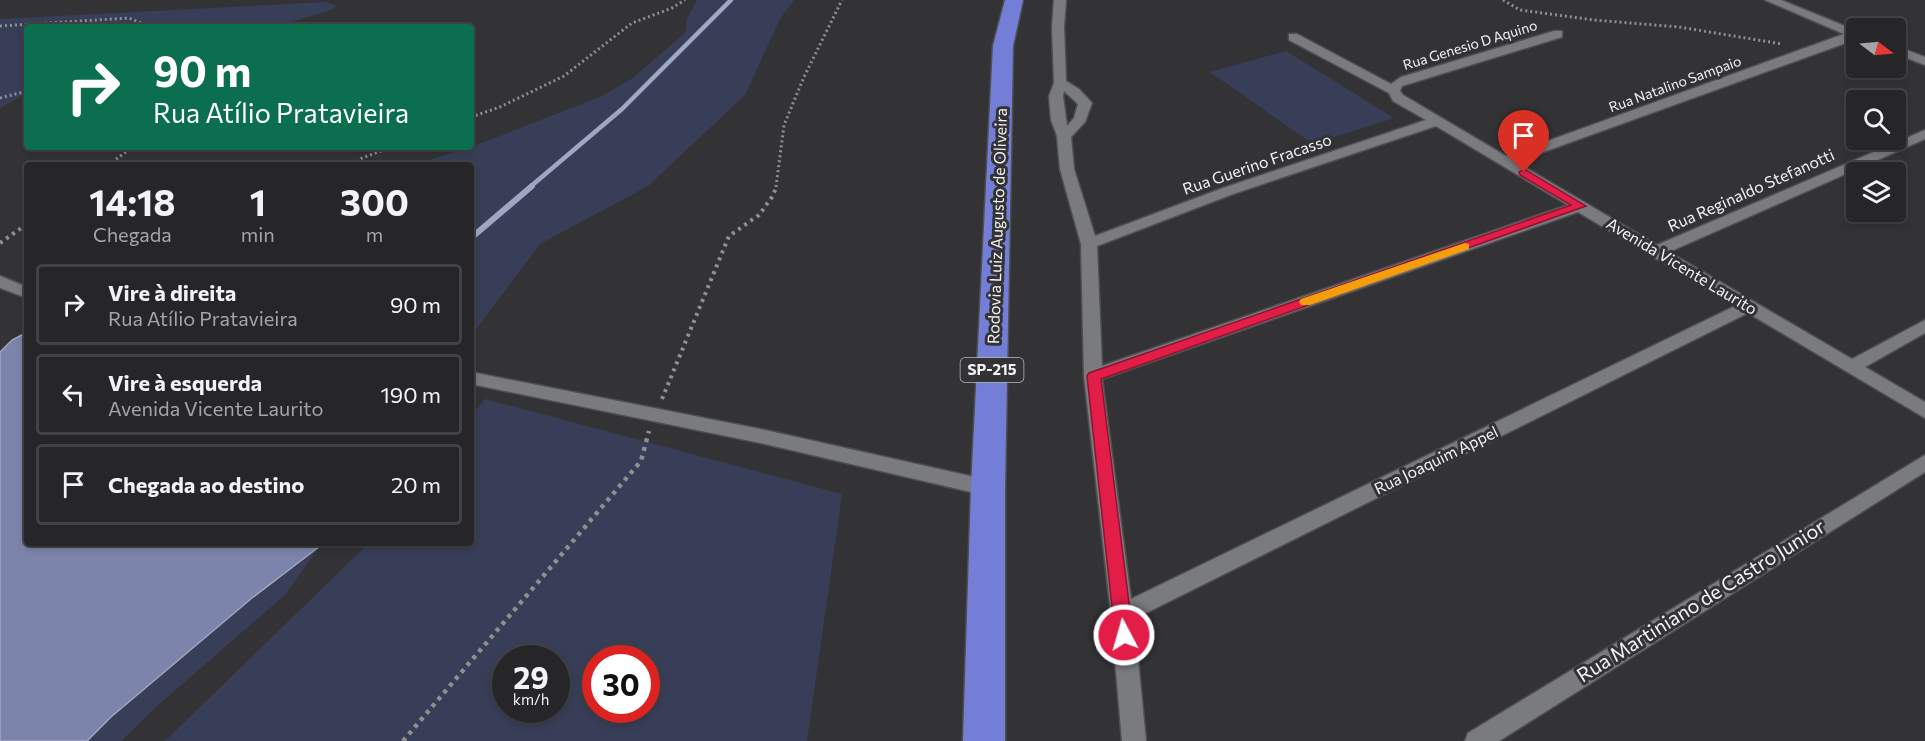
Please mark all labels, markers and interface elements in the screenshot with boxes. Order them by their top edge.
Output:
street label: Rua Genesio D Aquino [1401,16,1539,73]
north arrow [1846,18,1906,78]
map controls [1846,18,1906,222]
text: 90 m [153,44,252,96]
icon: right [54,48,132,126]
street label: Rua Natalino Sampaio [1606,52,1743,115]
button: search [1846,90,1906,150]
text: Rua Atílio Pratavieira [153,96,409,129]
street label: Rodovia Luiz Augusto de Oliveira [983,108,1010,344]
pin [1498,110,1549,172]
icon: arrive [1507,119,1540,152]
street label: Rua Guerino Fracasso [1180,129,1334,198]
street label: Rua Reginaldo Stefanotti [1665,144,1837,235]
button: layers [1846,162,1906,222]
text: 14:18 [89,179,176,223]
text: 1 [250,179,266,223]
text: 300 [340,179,409,223]
street label: Avenida Vicente Laurito [1604,213,1761,318]
text: Chegada [93,222,172,246]
text: min [241,222,275,246]
text: m [366,222,383,246]
text: Vire à direita [108,279,236,306]
icon: right [57,288,90,321]
text: 90 m [390,291,441,318]
text: Rua Atílio Pratavieira [108,306,298,330]
road number: SP-215 [960,358,1024,382]
text: Vire à esquerda [108,369,262,396]
icon: left [57,378,90,411]
text: 190 m [380,381,441,408]
text: Avenida Vicente Laurito [108,396,323,420]
street label: Rua Joaquim Appel [1371,421,1501,498]
icon: arrive [57,468,90,501]
text: Chegada ao destino [108,471,304,498]
text: 20 m [391,471,441,498]
street label: Rua Martiniano de Castro Junior [1572,514,1829,687]
position arrow [1092,603,1156,667]
speed limit sign: 30 [582,645,660,723]
text: 29 [513,658,549,695]
text: km/h [513,690,549,708]

